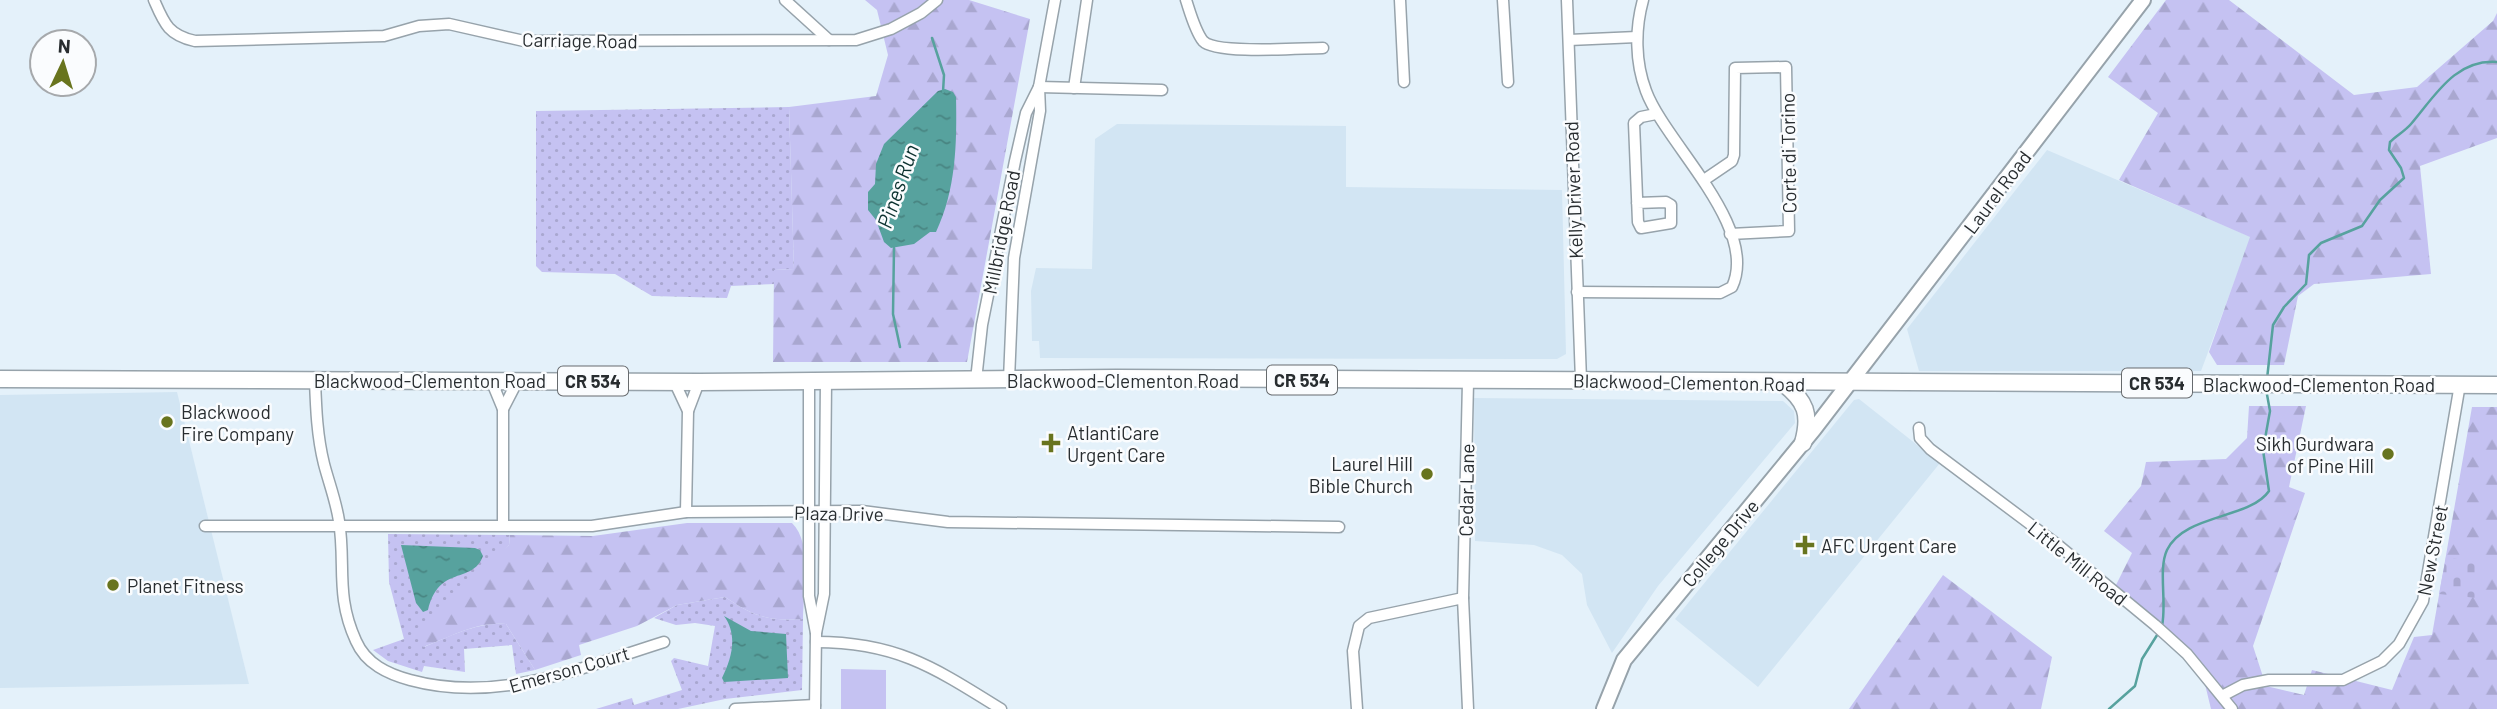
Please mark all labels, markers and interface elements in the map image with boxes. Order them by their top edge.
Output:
street label: Carriage Road [522,27,638,53]
north arrow [28,28,98,98]
text: N [57,34,71,57]
street label: Corte di Torino [1775,92,1801,214]
street label: Kelly Driver Road [1559,121,1587,259]
water label: Pines Run [871,141,923,231]
street label: Laurel Road [1958,146,2036,238]
street label: Millbridge Road [978,168,1024,296]
road number: CR 534 [558,366,628,396]
road number: CR 534 [1267,366,1337,394]
street label: Blackwood-Clementon Road [1573,368,1805,396]
road number: CR 534 [2122,368,2192,398]
street label: Blackwood-Clementon Road [314,369,546,392]
street label: Blackwood-Clementon Road [1007,369,1239,392]
street label: Blackwood-Clementon Road [2203,373,2435,396]
place label: Blackwood Fire Company [181,400,294,445]
marker: Blackwood Fire Company [159,414,175,430]
place label: AtlantiCare Urgent Care [1067,421,1165,466]
place label: Sikh Gurdwara of Pine Hill [2256,432,2374,477]
marker: AtlantiCare Urgent Care [1041,433,1061,453]
street label: Cedar Lane [1454,443,1478,537]
marker: Sikh Gurdwara of Pine Hill [2380,446,2396,462]
place label: Laurel Hill Bible Church [1309,452,1413,497]
marker: Laurel Hill Bible Church [1419,466,1435,482]
street label: College Drive [1677,495,1763,591]
street label: Plaza Drive [794,501,884,525]
street label: New Street [2412,503,2452,597]
street label: Little Mill Road [2024,516,2132,610]
place label: AFC Urgent Care [1821,534,1957,557]
marker: AFC Urgent Care [1795,535,1815,555]
place label: Planet Fitness [127,574,244,597]
marker: Planet Fitness [105,577,121,593]
street label: Emerson Court [506,641,632,697]

